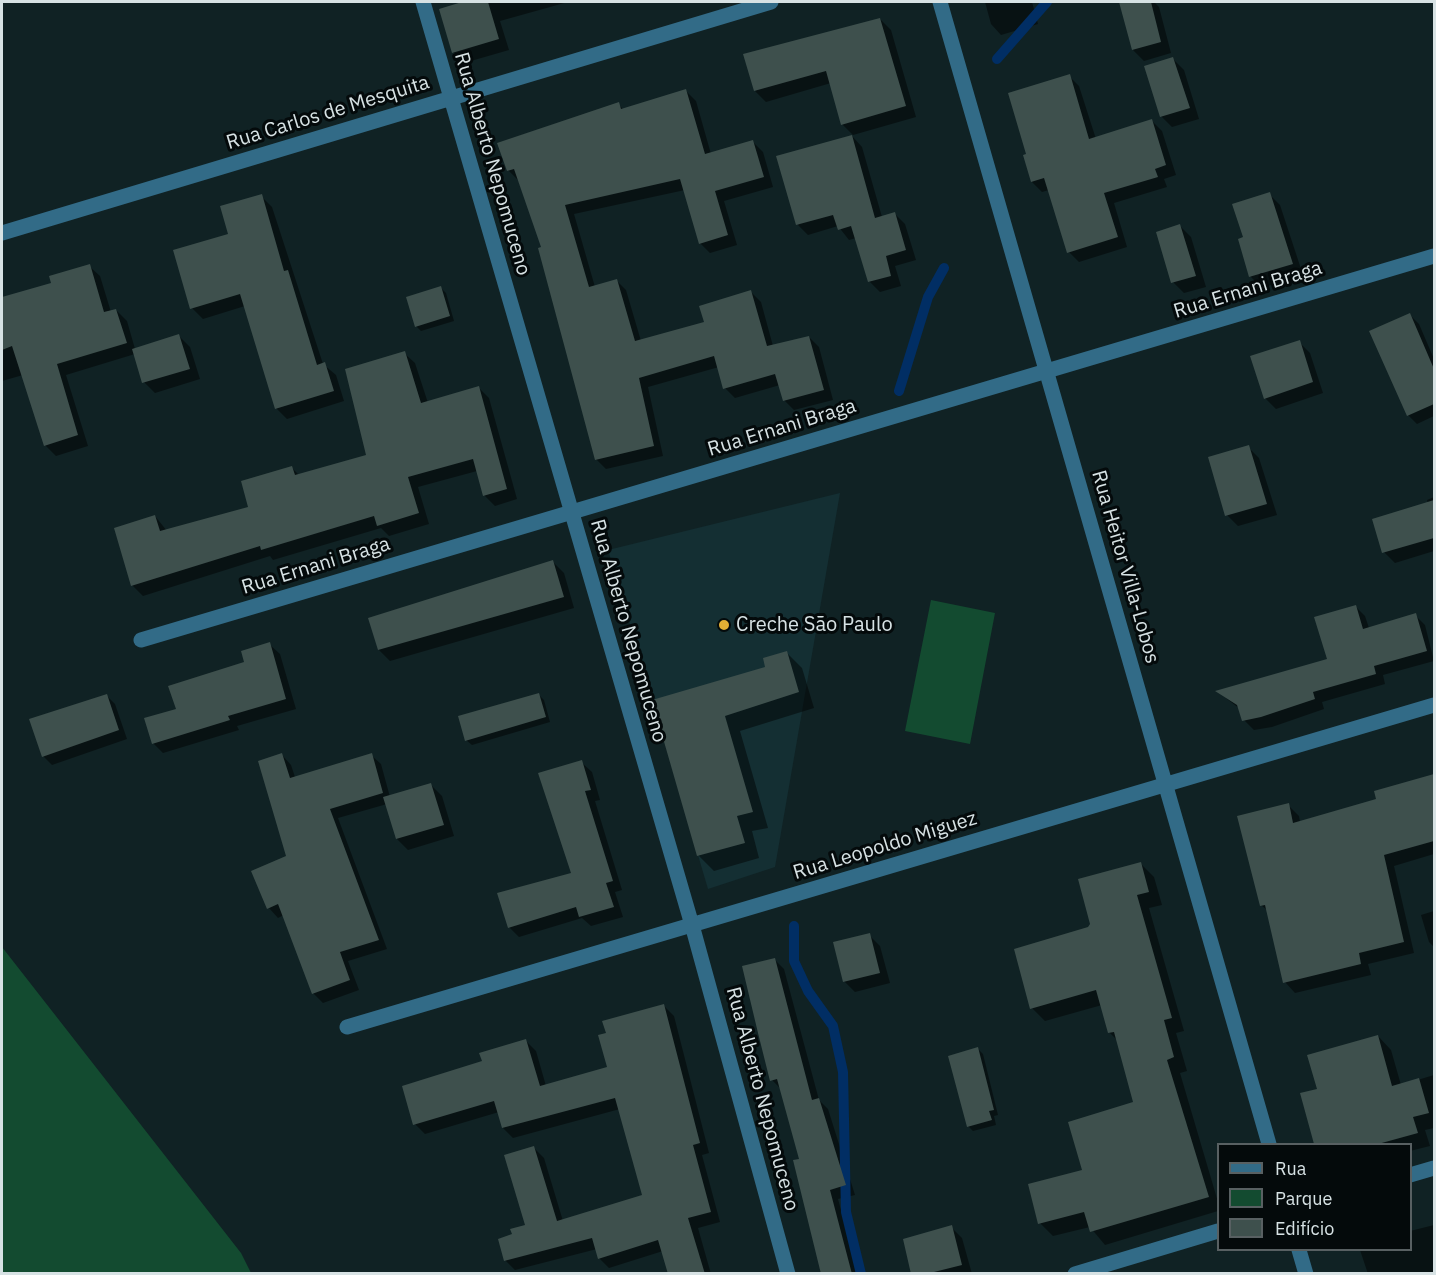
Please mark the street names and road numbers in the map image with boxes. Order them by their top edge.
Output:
street label: Rua Alberto Nepomuceno [449,50,535,278]
street label: Rua Carlos de Mesquita [224,71,432,155]
street label: Rua Ernani Braga [1171,256,1325,324]
street label: Rua Ernani Braga [705,394,859,462]
street label: Rua Heitor Villa-Lobos [1086,468,1164,666]
street label: Rua Alberto Nepomuceno [585,517,671,745]
street label: Rua Ernani Braga [239,532,393,600]
street label: Rua Leopoldo Miguez [790,807,980,885]
street label: Rua Alberto Nepomuceno [721,984,803,1214]

